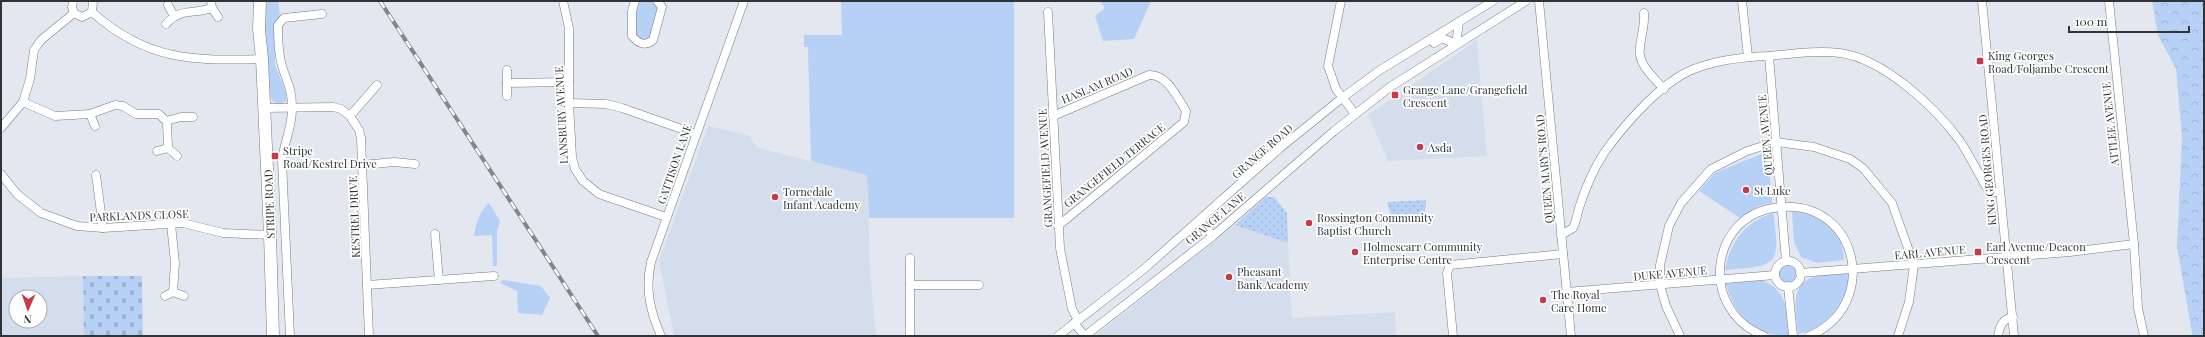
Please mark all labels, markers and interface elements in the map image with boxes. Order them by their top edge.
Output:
scale bar [2069,8,2189,34]
text: 100 m [2075,13,2108,29]
place label: King Georges Road/Foljambe Crescent [1988,48,2109,76]
marker: King Georges Road/Foljambe Crescent [1975,56,1985,66]
street label: HASLAM ROAD [1059,63,1135,107]
street label: LANSBURY AVENUE [551,65,571,164]
street label: ATTLEE AVENUE [2098,81,2122,168]
place label: Grange Lane/Grangefield Crescent [1403,82,1528,110]
marker: Grange Lane/Grangefield Crescent [1390,90,1400,100]
street label: QUEEN AVENUE [1754,94,1776,176]
street label: GRANGEFIELD AVENUE [1034,108,1056,228]
street label: QUEEN MARY'S ROAD [1532,114,1556,224]
street label: KING GEORGES ROAD [1975,114,1999,226]
street label: GRANGEFIELD TERRACE [1060,119,1168,211]
street label: GRANGE ROAD [1228,120,1296,182]
street label: GATTISON LANE [653,122,695,206]
place label: Asda [1427,140,1452,155]
marker: Asda [1415,142,1425,152]
place label: Stripe Road/Kestrel Drive [283,143,377,171]
marker: Stripe Road/Kestrel Drive [270,151,280,161]
street label: STRIPE ROAD [260,169,278,239]
street label: KESTREL DRIVE [345,175,363,258]
place label: St Luke [1754,183,1791,198]
place label: Tornedale Infant Academy [783,184,860,212]
marker: St Luke [1741,185,1751,195]
street label: GRANGE LANE [1182,188,1248,248]
marker: Tornedale Infant Academy [770,192,780,202]
street label: PARKLANDS CLOSE [89,206,189,224]
place label: Rossington Community Baptist Church [1317,210,1434,238]
marker: Rossington Community Baptist Church [1304,218,1314,228]
place label: Holmescarr Community Enterprise Centre [1363,239,1483,267]
place label: Earl Avenue/Deacon Crescent [1986,239,2086,267]
street label: EARL AVENUE [1894,241,1966,263]
marker: Holmescarr Community Enterprise Centre [1350,247,1360,257]
marker: Earl Avenue/Deacon Crescent [1973,247,1983,257]
street label: DUKE AVENUE [1633,262,1708,284]
place label: Pheasant Bank Academy [1237,264,1310,292]
marker: Pheasant Bank Academy [1224,272,1234,282]
place label: The Royal Care Home [1551,287,1607,315]
north arrow [8,289,48,329]
marker: The Royal Care Home [1538,295,1548,305]
text: N [23,312,32,327]

